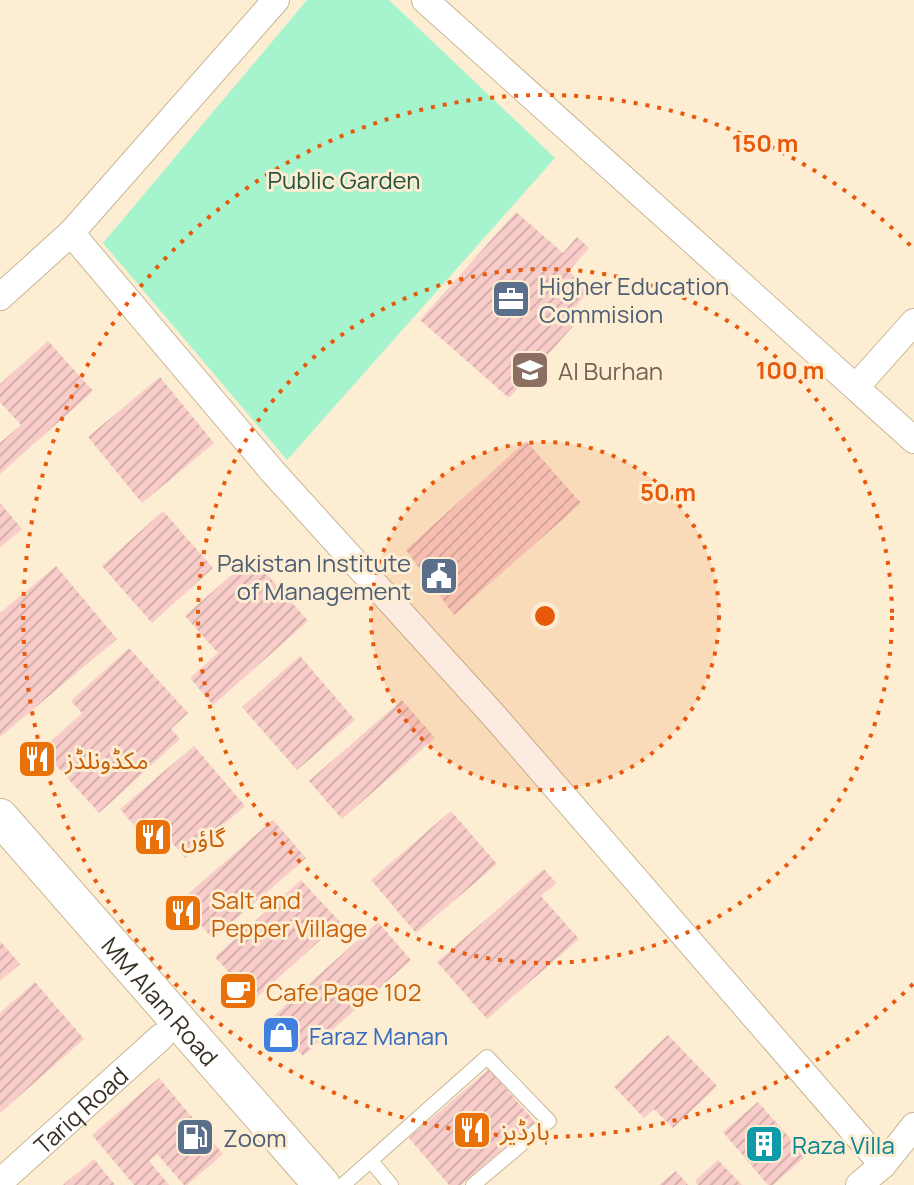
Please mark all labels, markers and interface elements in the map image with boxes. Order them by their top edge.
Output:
text: 150 m [732,126,798,159]
park label: Public Garden [267,163,421,196]
place label: Higher Education Commision [539,269,729,330]
office icon: Higher Education Commision [490,278,532,320]
school or university icon: Al Burhan [509,349,551,391]
text: 100 m [756,353,824,386]
place label: Al Burhan [558,354,663,387]
text: 50 m [640,475,696,508]
place label: Pakistan Institute of Management [217,546,411,607]
public building icon: Pakistan Institute of Management [418,555,460,597]
centre of rings [531,602,559,630]
restaurant icon: مکڈونلڈز [16,738,58,780]
place label: مکڈونلڈز [64,743,149,776]
restaurant icon: گاؤں [132,816,174,858]
place label: گاؤں [181,821,226,854]
place label: Salt and Pepper Village [211,883,367,944]
restaurant icon: Salt and Pepper Village [162,892,204,934]
street label: MM Alam Road [95,929,226,1072]
cafe icon: Cafe Page 102 [217,970,259,1012]
place label: Cafe Page 102 [266,975,421,1008]
shop icon: Faraz Manan [260,1014,302,1056]
place label: Faraz Manan [309,1019,448,1052]
street label: Tariq Road [26,1059,134,1161]
restaurant icon: ہارڈیز [451,1109,493,1151]
place label: ہارڈیز [499,1114,550,1147]
fuel station icon: Zoom [174,1116,216,1158]
place label: Zoom [223,1121,286,1154]
building icon: Raza Villa [743,1123,785,1165]
place label: Raza Villa [792,1128,895,1161]

